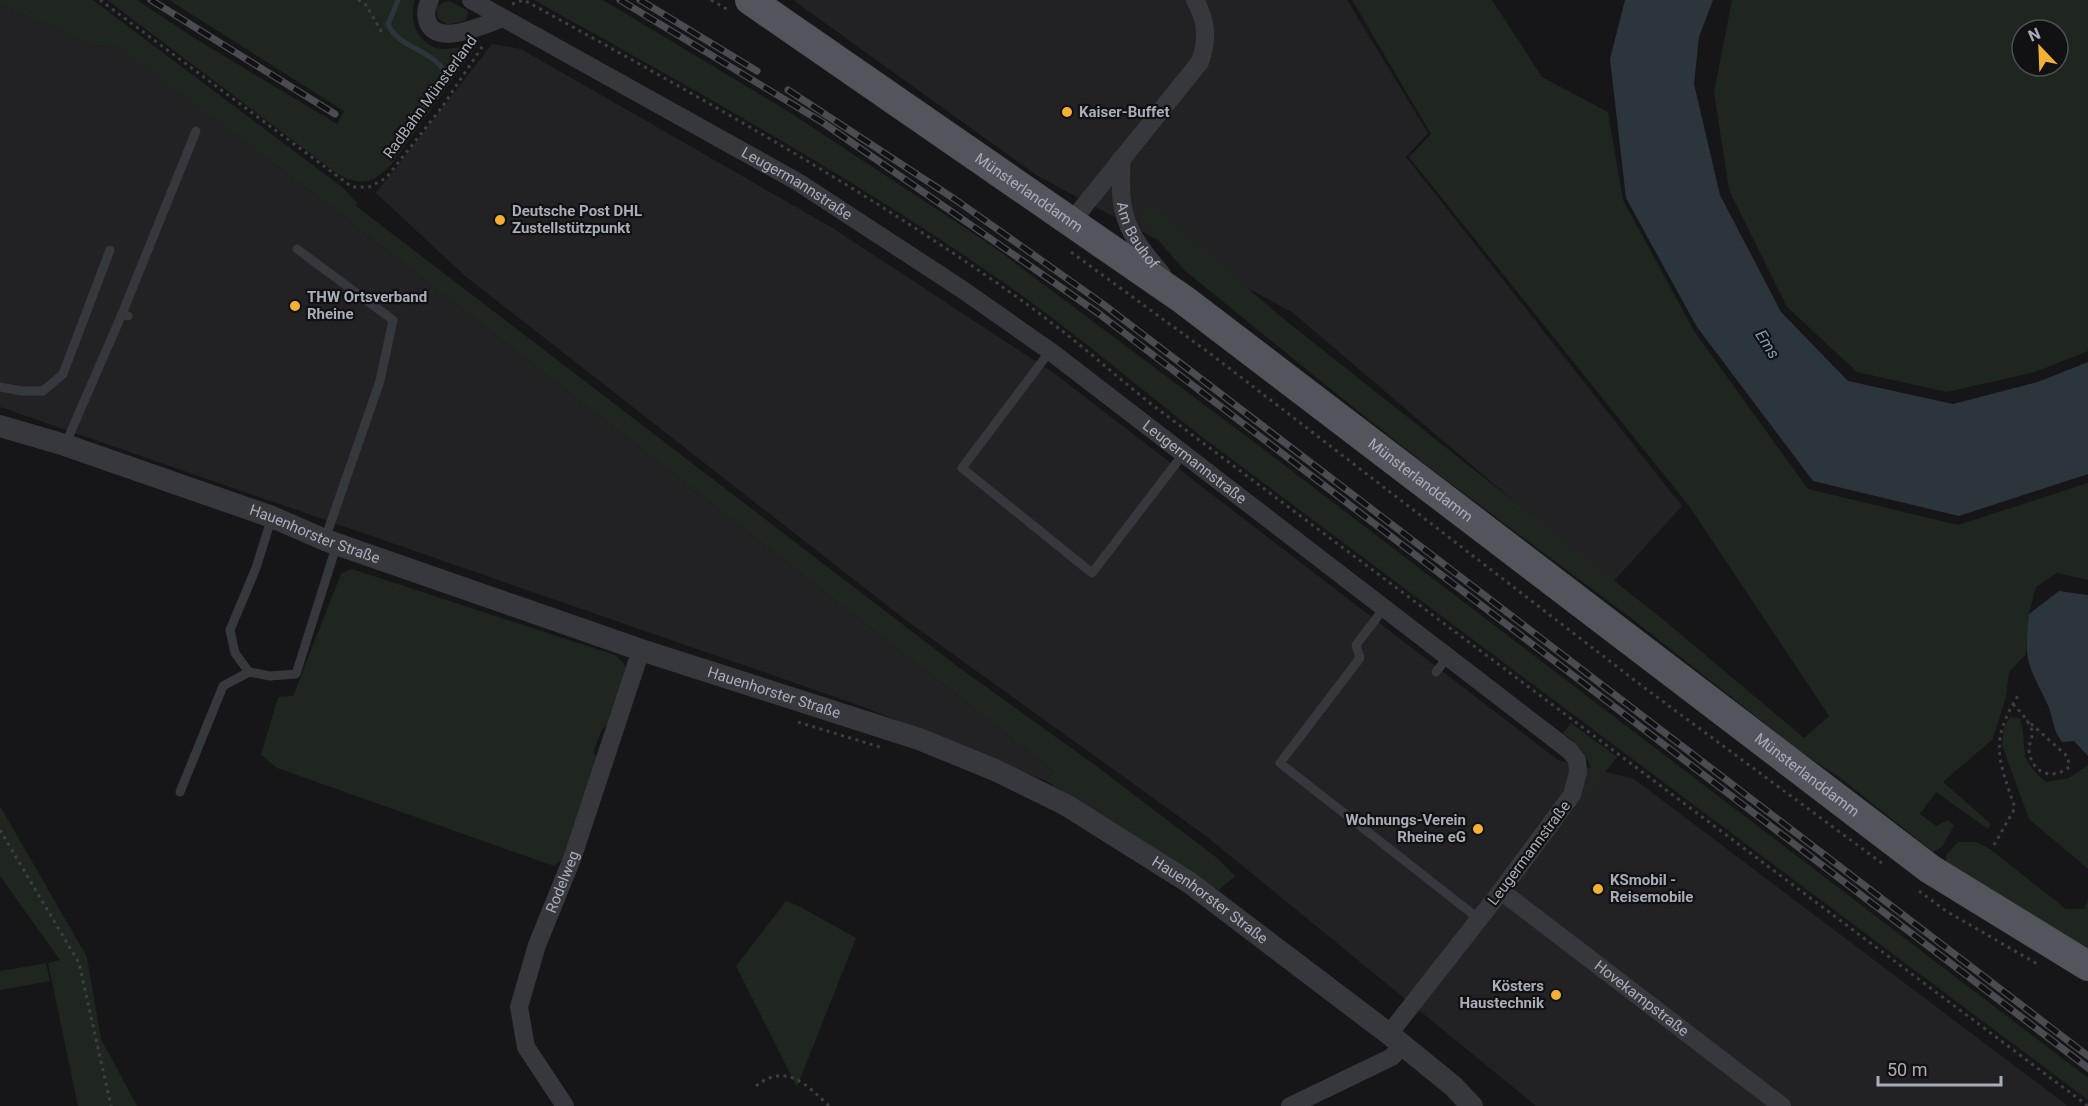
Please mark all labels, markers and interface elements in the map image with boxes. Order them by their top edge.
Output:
north arrow [2010,18,2070,78]
text: N [2025,24,2043,46]
street label: RadBahn Münsterland [379,32,481,162]
place label: Kaiser-Buffet [1079,103,1169,121]
marker: Kaiser-Buffet [1060,105,1074,119]
street label: Leugermannstraße [738,143,856,224]
street label: Münsterlanddamm [972,149,1086,236]
street label: Am Bauhof [1113,200,1163,273]
place label: Deutsche Post DHL Zustellstützpunkt [512,202,642,237]
marker: Deutsche Post DHL Zustellstützpunkt [493,213,507,227]
place label: THW Ortsverband Rheine [307,288,427,323]
marker: THW Ortsverband Rheine [288,299,302,313]
water label: Ems [1751,326,1784,362]
street label: Leugermannstraße [1139,417,1250,508]
street label: Münsterlanddamm [1365,435,1476,526]
street label: Hauenhorster Straße [247,501,382,567]
street label: Hauenhorster Straße [705,663,843,722]
street label: Münsterlanddamm [1751,729,1863,821]
street label: Leugermannstraße [1484,797,1574,909]
place label: Wohnungs-Verein Rheine eG [1345,811,1466,846]
marker: Wohnungs-Verein Rheine eG [1471,822,1485,836]
street label: Rodelweg [542,849,583,916]
street label: Hauenhorster Straße [1149,852,1271,948]
place label: KSmobil - Reisemobile [1610,871,1693,906]
marker: KSmobil - Reisemobile [1591,882,1605,896]
street label: Hovekampstraße [1591,957,1692,1040]
place label: Kösters Haustechnik [1459,977,1545,1012]
marker: Kösters Haustechnik [1549,988,1563,1002]
scale bar [1878,1049,2001,1087]
text: 50 m [1887,1059,1927,1080]

